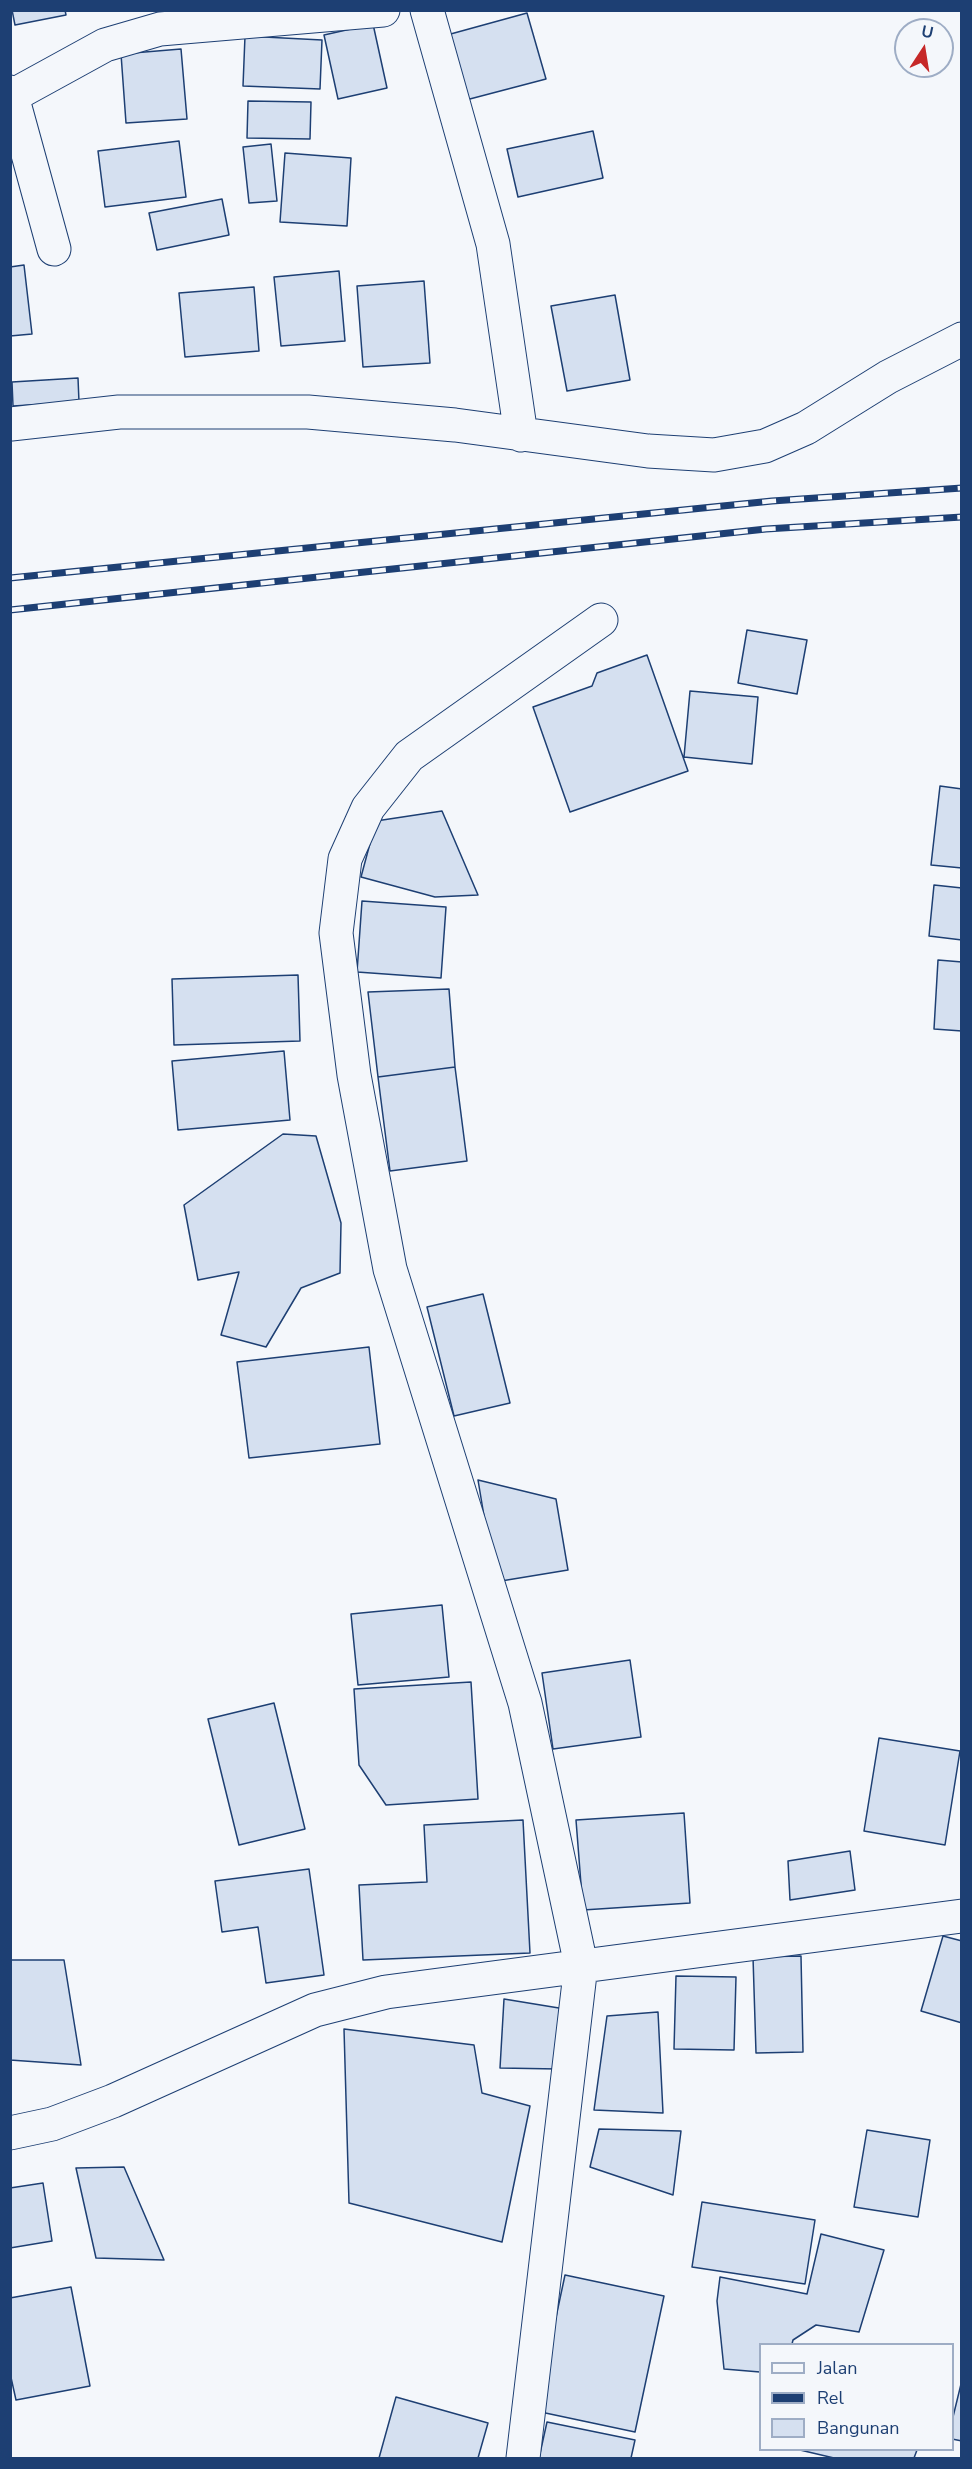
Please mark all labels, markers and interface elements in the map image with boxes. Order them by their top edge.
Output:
north arrow [894,18,954,78]
text: U [919,20,935,44]
legend [759,2343,954,2451]
text: Jalan [817,2356,857,2380]
text: Rel [817,2386,844,2410]
text: Bangunan [817,2416,900,2440]

